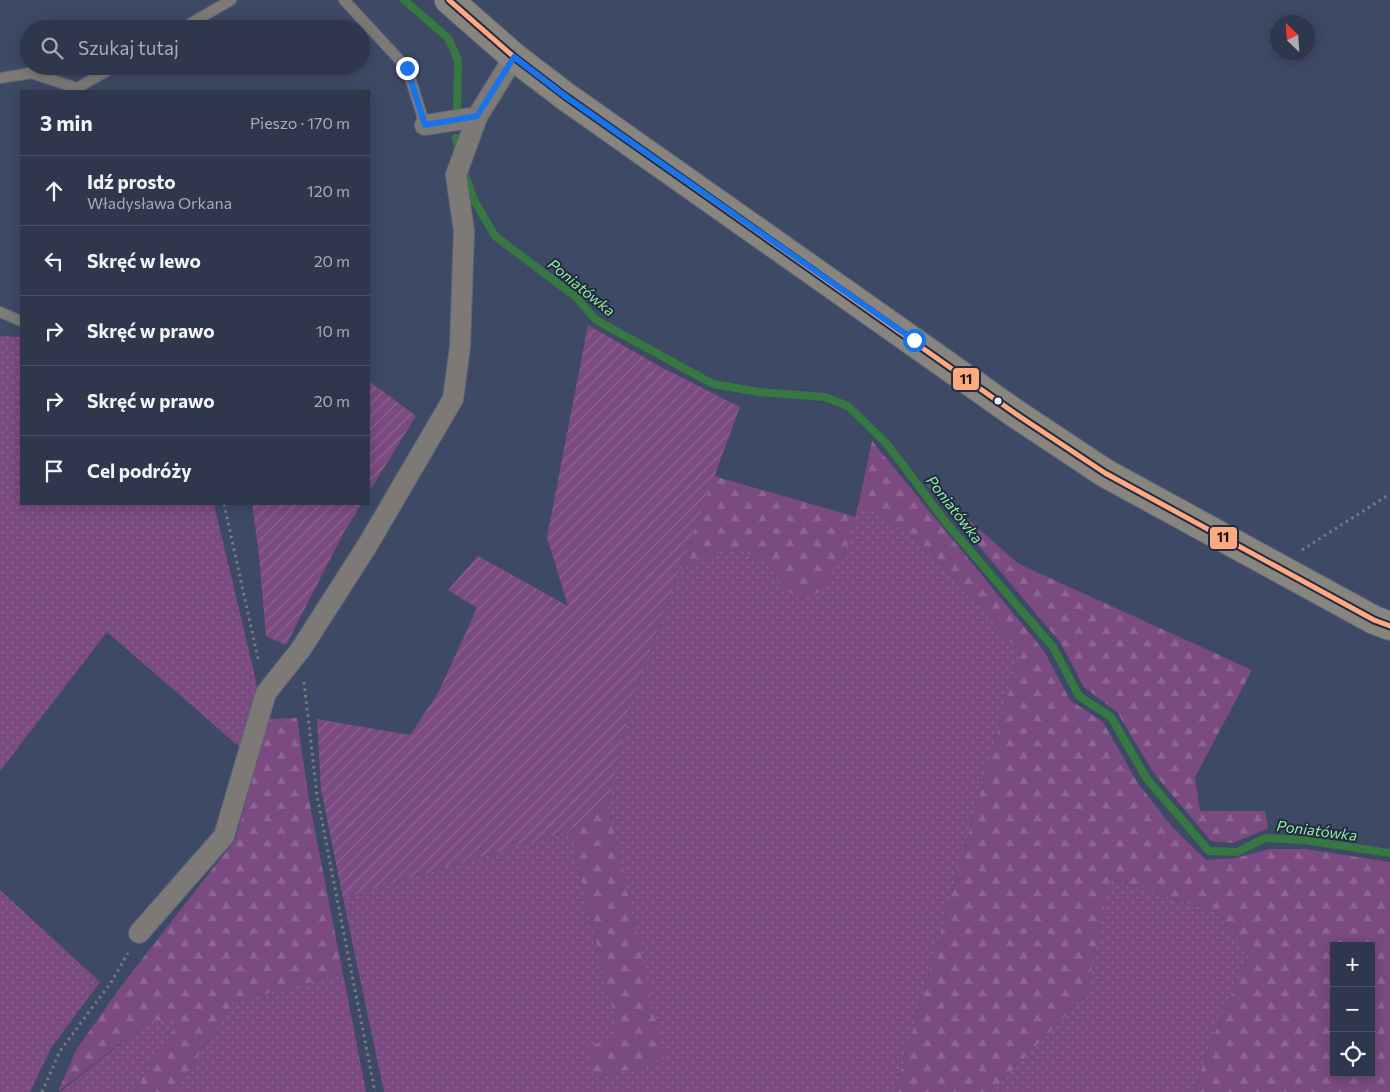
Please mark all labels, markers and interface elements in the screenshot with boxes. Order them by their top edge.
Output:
north arrow [1270,15,1315,60]
search box [20,20,370,75]
icon: search [38,34,66,62]
text: Szukaj tutaj [78,36,179,59]
route end [396,57,419,80]
text: 3 min [40,110,93,135]
text: Pieszo · 170 m [250,113,350,132]
text: Idź prosto [87,170,176,193]
icon: ahead [40,177,68,205]
text: 120 m [307,181,350,200]
text: Władysława Orkana [87,193,232,212]
icon: left [40,247,68,275]
text: Skręć w lewo [87,249,201,272]
text: 20 m [314,251,350,270]
water label: Poniatówka [545,255,619,320]
icon: right [40,317,68,345]
text: Skręć w prawo [87,319,215,342]
text: 10 m [316,321,350,340]
route start [903,329,926,352]
line badge: 11 [952,367,980,391]
text: 11 [960,370,972,387]
icon: right [40,387,68,415]
text: Skręć w prawo [87,389,215,412]
text: 20 m [314,391,350,410]
unlabelled marker [993,396,1003,406]
icon: arrive [40,457,68,485]
text: Cel podróży [87,459,192,482]
water label: Poniatówka [923,472,987,547]
line badge: 11 [1209,526,1238,550]
text: 11 [1217,528,1229,545]
water label: Poniatówka [1276,816,1358,844]
map controls [1330,942,1375,1077]
button: + [1330,942,1375,987]
button: − [1330,987,1375,1032]
button: locate [1330,1032,1375,1077]

